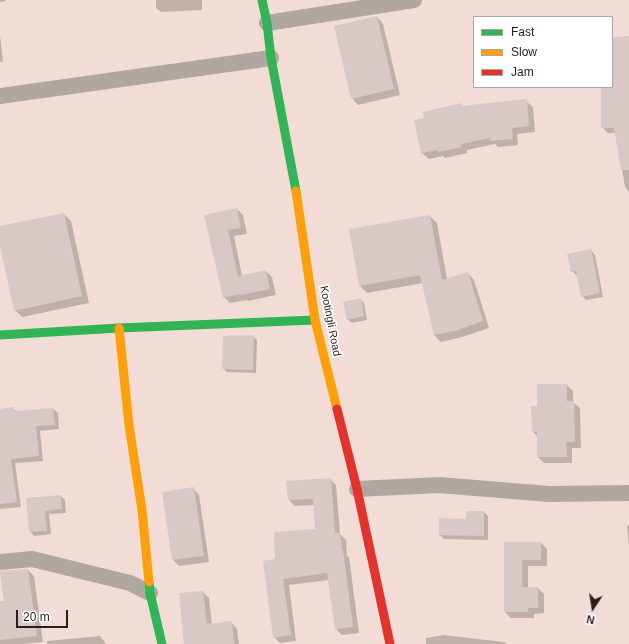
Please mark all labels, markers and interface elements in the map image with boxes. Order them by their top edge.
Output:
legend [473,16,613,88]
text: Fast [511,25,534,39]
text: Slow [511,45,537,59]
text: Jam [511,65,534,79]
street label: Kootingli Road [317,285,343,357]
north arrow [573,588,613,628]
scale bar [18,602,70,628]
text: 20 m [23,610,50,624]
text: N [585,613,596,626]

